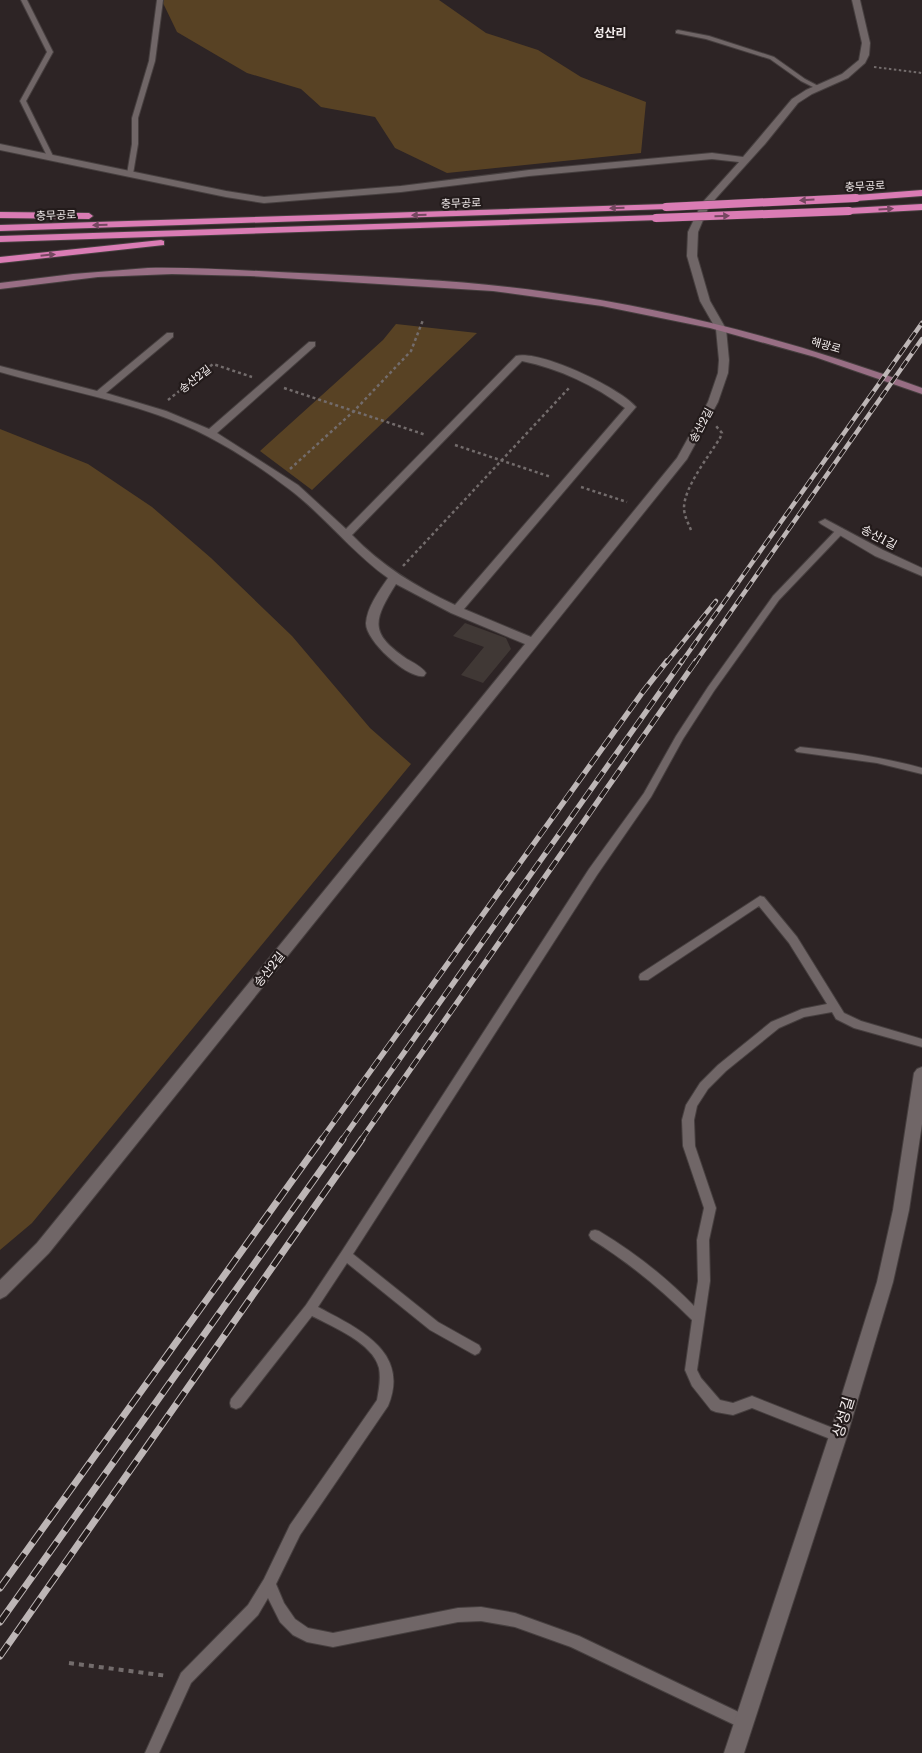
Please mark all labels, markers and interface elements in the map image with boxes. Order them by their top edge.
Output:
district label: 성산리 [593,25,627,40]
street label: 충무공로 [844,178,886,194]
street label: 충무공로 [441,195,481,211]
one-way arrow [799,196,815,204]
one-way arrow [609,205,625,213]
one-way arrow [878,205,894,213]
street label: 충무공로 [36,207,76,223]
one-way arrow [411,212,427,220]
one-way arrow [715,212,731,220]
one-way arrow [91,221,107,229]
one-way arrow [41,251,57,259]
street label: 해광로 [809,334,843,356]
street label: 송산2길 [176,362,214,396]
street label: 송산2길 [686,405,716,445]
street label: 송산1길 [858,521,900,553]
street label: 송산2길 [250,949,288,989]
street label: 상성길 [828,1394,858,1440]

